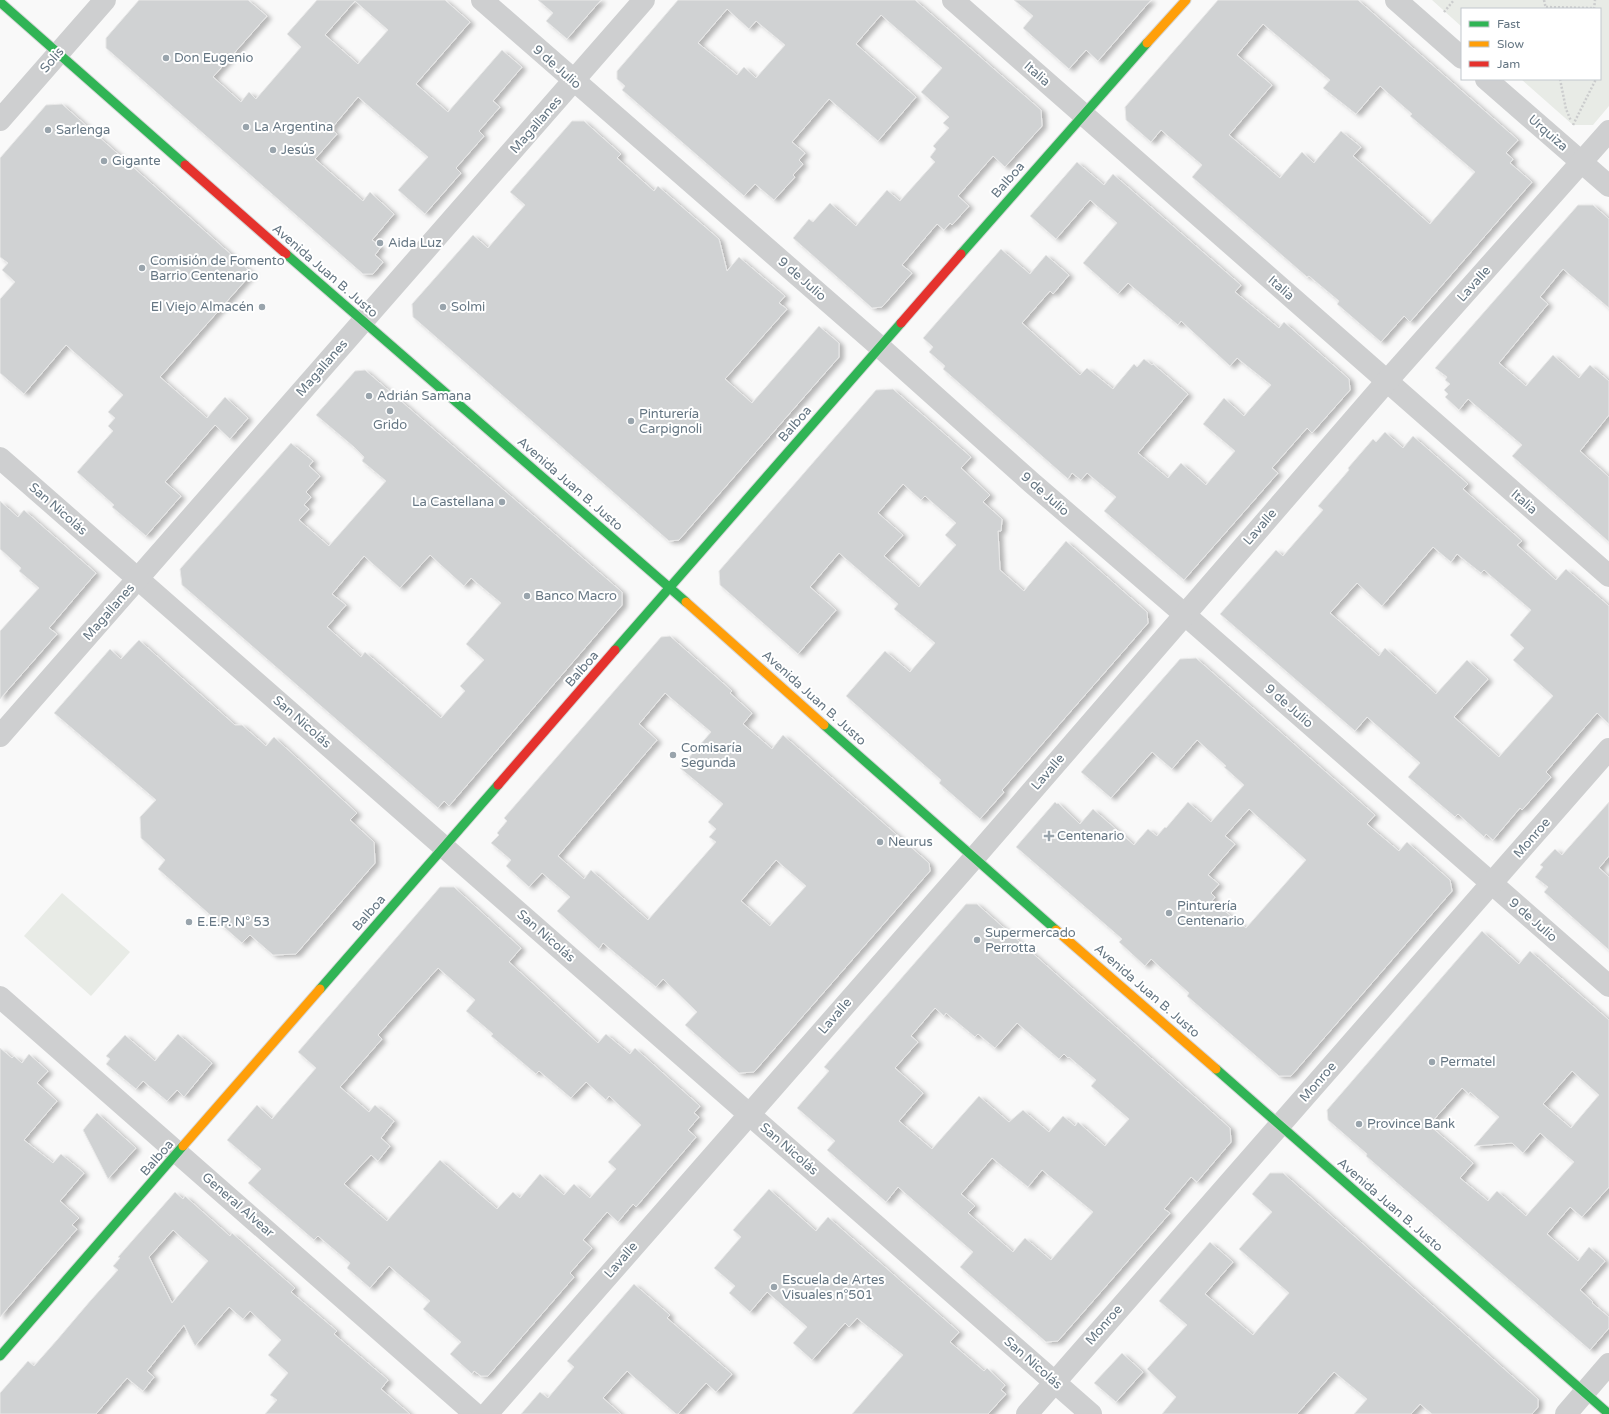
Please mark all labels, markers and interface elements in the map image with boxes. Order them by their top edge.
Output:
legend [1461,8,1601,80]
text: Fast [1497,17,1521,31]
text: Slow [1497,37,1524,51]
street label: 9 de Julio [530,42,585,92]
street label: Solís [37,44,67,76]
place label: Don Eugenio [174,50,253,66]
marker: Don Eugenio [161,53,171,63]
text: Jam [1497,57,1520,71]
street label: Italia [1021,58,1053,90]
street label: Magallanes [507,93,565,157]
street label: Urquiza [1525,111,1571,155]
place label: La Argentina [254,119,333,135]
place label: Sarlenga [56,122,110,138]
marker: La Argentina [241,122,251,132]
marker: Sarlenga [43,125,53,135]
place label: Jesús [281,142,315,158]
marker: Jesús [268,145,278,155]
place label: Gigante [112,153,161,169]
marker: Gigante [99,156,109,166]
street label: Balboa [988,159,1028,201]
street label: Avenida Juan B. Justo [269,221,381,321]
place label: Aida Luz [388,235,442,251]
marker: Aida Luz [375,238,385,248]
place label: Comisión de Fomento Barrio Centenario [150,253,285,284]
street label: 9 de Julio [775,254,830,304]
marker: Comisión de Fomento Barrio Centenario [137,263,147,273]
street label: Lavalle [1454,263,1494,305]
street label: Italia [1265,272,1297,304]
place label: El Viejo Almacén [151,299,254,315]
place label: Solmi [451,299,485,315]
marker: El Viejo Almacén [257,302,267,312]
marker: Solmi [438,302,448,312]
street label: Magallanes [293,336,351,400]
place label: Adrián Samana [377,388,471,404]
marker: Adrián Samana [364,391,374,401]
street label: Balboa [775,403,815,445]
marker: Grido [385,406,395,416]
place label: Pinturería Carpignoli [639,406,702,437]
marker: Pinturería Carpignoli [626,416,636,426]
place label: Grido [373,417,407,433]
street label: Avenida Juan B. Justo [514,434,626,534]
street label: 9 de Julio [1018,469,1073,519]
street label: San Nicolás [26,479,90,539]
street label: Italia [1508,486,1540,518]
place label: La Castellana [412,494,494,510]
marker: La Castellana [497,497,507,507]
street label: Lavalle [1240,506,1280,548]
street label: Magallanes [80,580,138,644]
place label: Banco Macro [535,588,617,604]
marker: Banco Macro [522,591,532,601]
street label: Avenida Juan B. Justo [759,647,869,749]
street label: Balboa [562,648,602,690]
street label: 9 de Julio [1262,681,1317,731]
street label: San Nicolás [270,692,334,752]
place label: Comisaría Segunda [681,740,742,771]
marker: Comisaría Segunda [668,750,678,760]
street label: Lavalle [1028,751,1068,793]
street label: Monroe [1510,815,1554,861]
place label: Centenario [1057,828,1125,844]
marker: Centenario [1044,831,1054,841]
place label: Neurus [888,834,933,850]
marker: Neurus [875,837,885,847]
street label: Balboa [349,892,389,934]
street label: 9 de Julio [1506,895,1561,945]
place label: Pinturería Centenario [1177,898,1245,929]
street label: San Nicolás [514,906,578,966]
marker: Pinturería Centenario [1164,908,1174,918]
place label: E.E.P. N° 53 [197,914,270,930]
marker: E.E.P. N° 53 [184,917,194,927]
place label: Supermercado Perrotta [985,925,1076,956]
marker: Supermercado Perrotta [972,935,982,945]
street label: Avenida Juan B. Justo [1091,941,1203,1041]
street label: Lavalle [815,995,855,1037]
place label: Permatel [1440,1054,1495,1070]
marker: Permatel [1427,1057,1437,1067]
street label: Monroe [1296,1059,1340,1105]
place label: Province Bank [1367,1116,1455,1132]
street label: San Nicolás [757,1119,821,1179]
marker: Province Bank [1354,1119,1364,1129]
street label: Balboa [137,1137,177,1179]
street label: Avenida Juan B. Justo [1334,1155,1446,1255]
street label: General Alvear [199,1169,277,1241]
street label: Lavalle [601,1239,641,1281]
place label: Escuela de Artes Visuales n°501 [782,1272,885,1303]
marker: Escuela de Artes Visuales n°501 [769,1282,779,1292]
street label: Monroe [1082,1302,1126,1348]
street label: San Nicolás [1001,1333,1065,1393]

